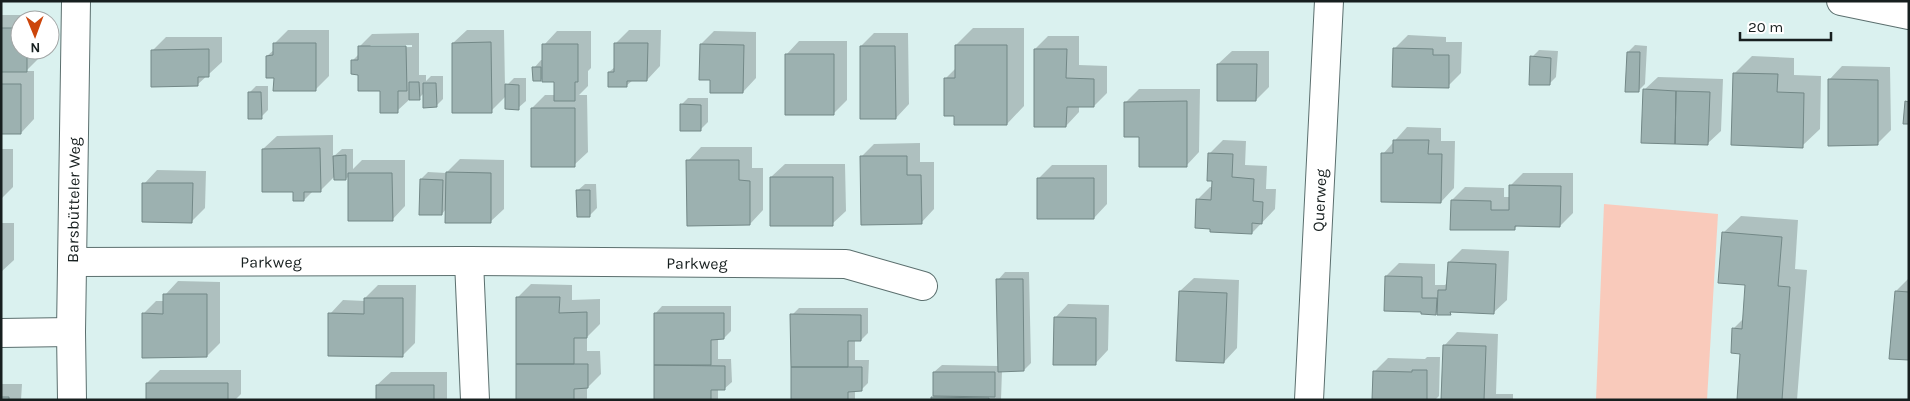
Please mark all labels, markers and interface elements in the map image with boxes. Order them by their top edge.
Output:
north arrow [10,10,60,60]
scale bar [1740,10,1831,42]
text: 20 m [1748,18,1783,36]
text: N [30,39,40,56]
street label: Barsbütteler Weg [63,137,84,263]
street label: Querweg [1308,168,1331,232]
street label: Parkweg [240,252,302,272]
street label: Parkweg [666,254,728,273]

